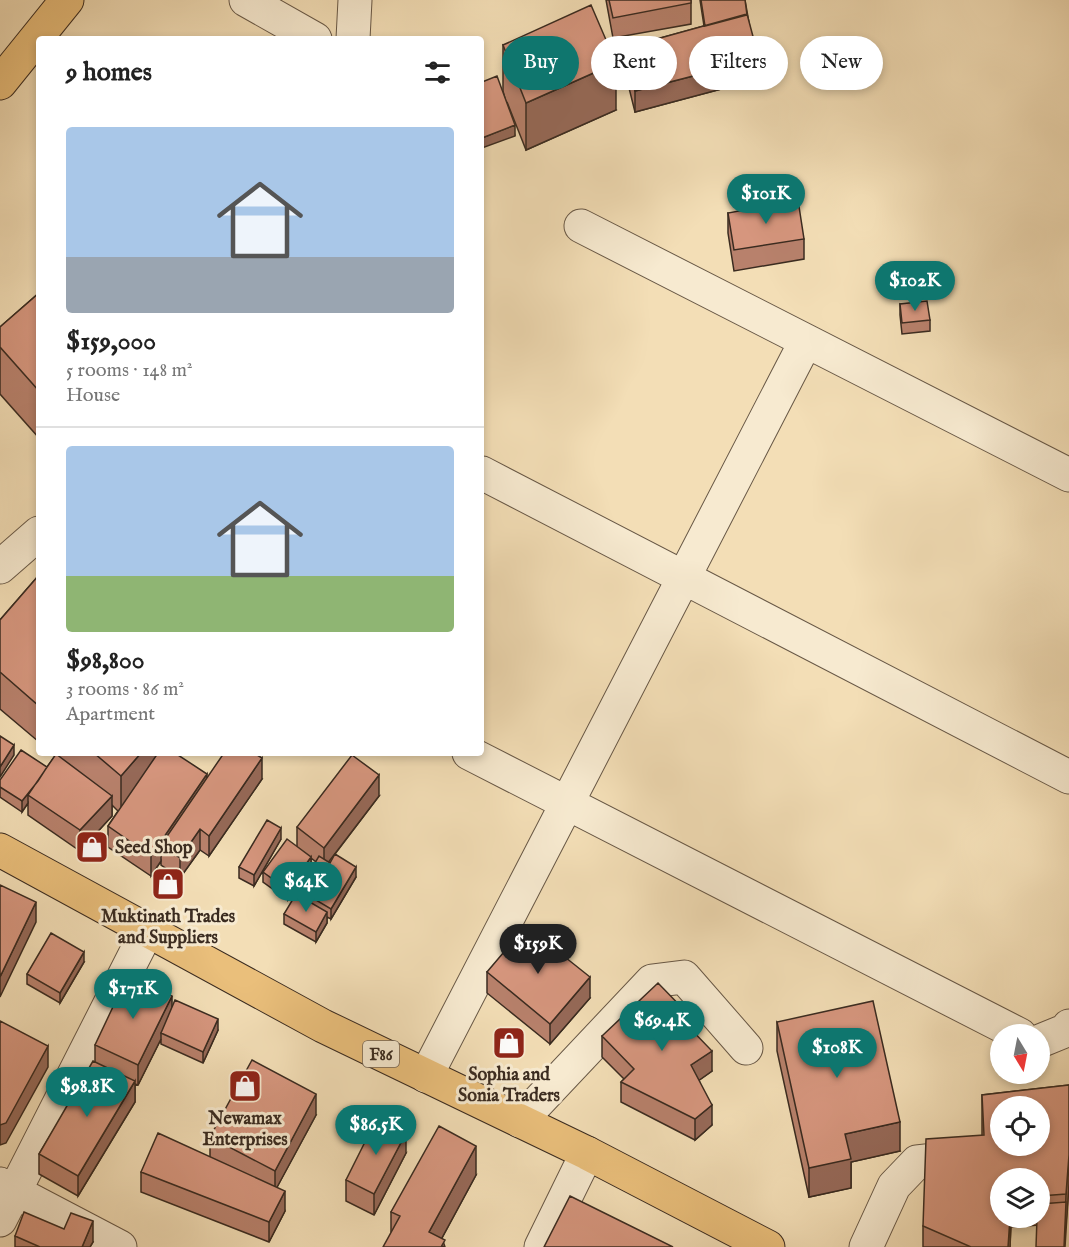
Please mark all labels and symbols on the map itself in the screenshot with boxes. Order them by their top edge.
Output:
pin: $101K [724,174,808,225]
pin: $102K [873,261,957,312]
shop icon: Seed Shop [74,829,110,865]
place label: Seed Shop [115,837,193,860]
pin: $64K [270,862,342,913]
shop icon: Muktinath Trades and Suppliers [150,866,186,902]
place label: Muktinath Trades and Suppliers [101,906,236,950]
pin: $159K [496,924,580,975]
pin: $171K [91,969,175,1020]
pin: $69.4K [613,1001,711,1052]
north arrow [990,1024,1050,1084]
shop icon: Sophia and Sonia Traders [491,1025,527,1061]
pin: $108K [795,1028,879,1079]
road number: F86 [363,1041,399,1067]
place label: Sophia and Sonia Traders [458,1064,561,1108]
pin: $98.8K [38,1067,136,1118]
shop icon: Newamax Enterprises [227,1068,263,1104]
pin: $86.5K [327,1105,425,1156]
place label: Newamax Enterprises [202,1108,288,1152]

